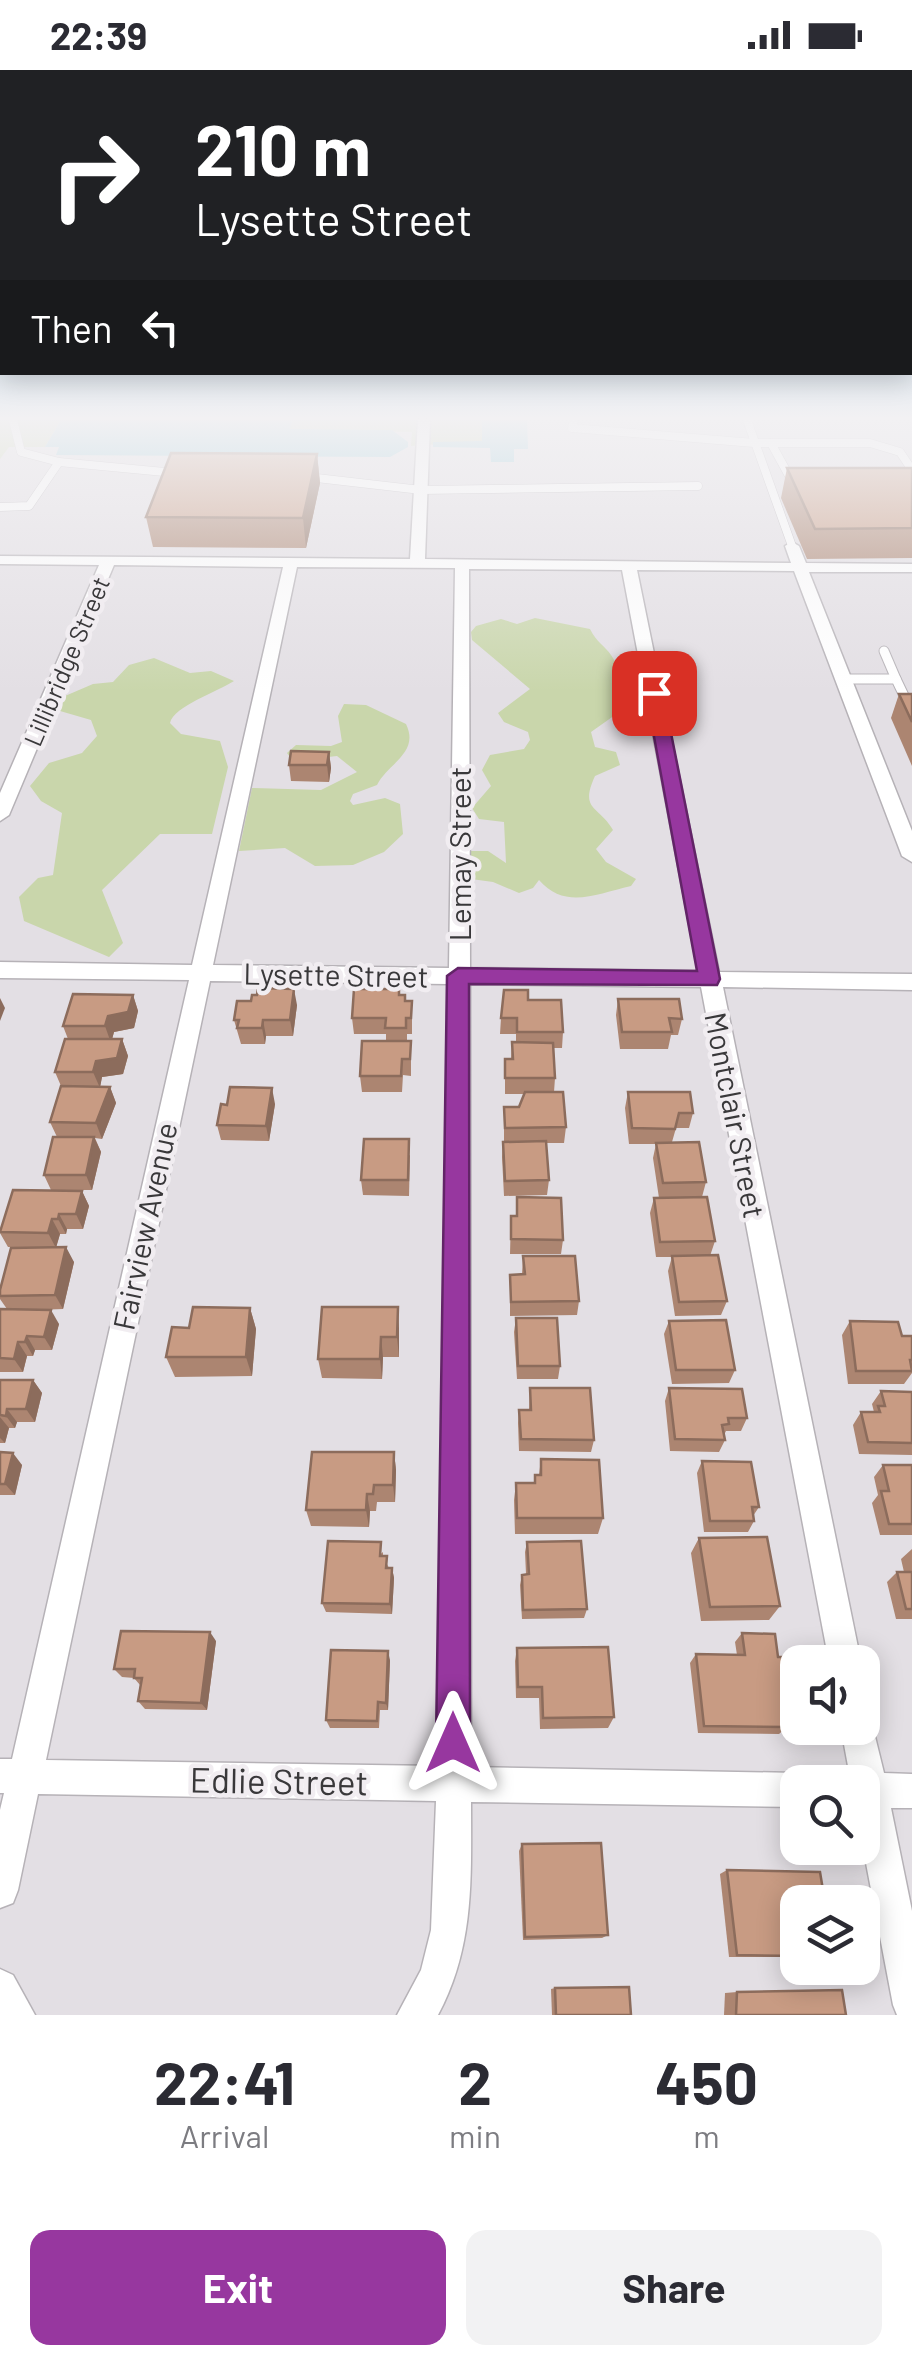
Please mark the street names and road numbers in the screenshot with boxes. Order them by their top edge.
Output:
street label: Lillibridge Street [17,572,115,750]
street label: Lemay Street [441,767,477,941]
street label: Lysette Street [243,954,429,994]
street label: Montclair Street [698,1009,774,1221]
street label: Fairview Avenue [104,1119,184,1333]
street label: Edlie Street [189,1757,369,1803]

